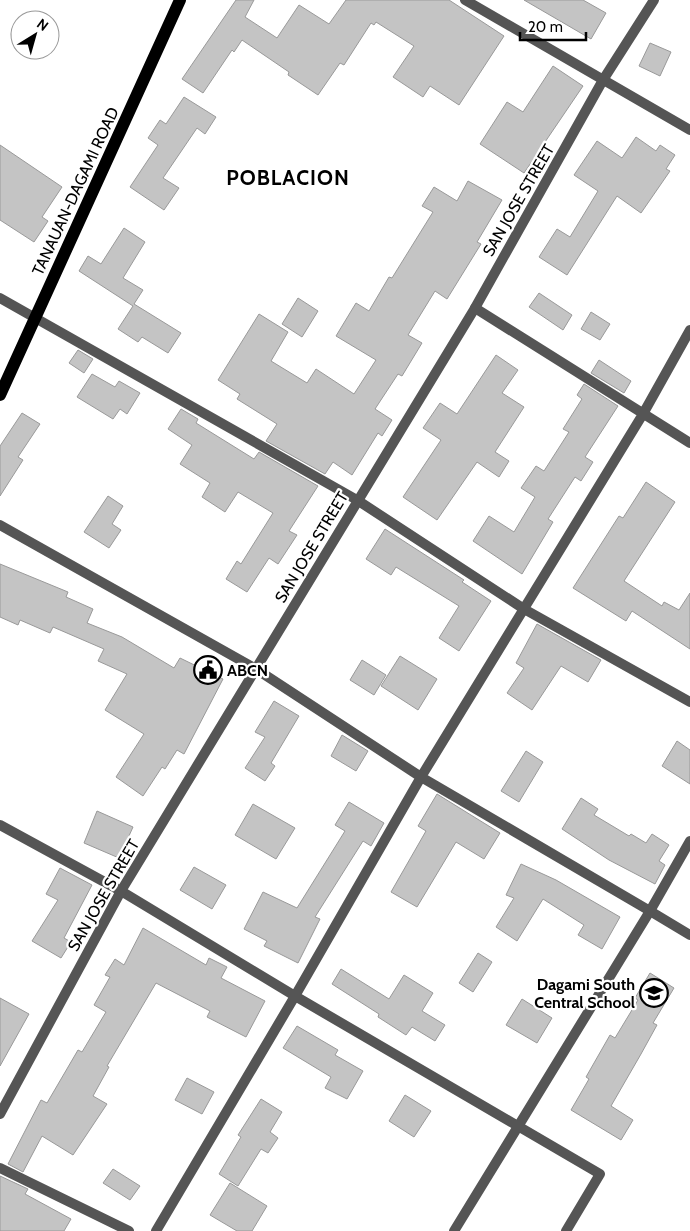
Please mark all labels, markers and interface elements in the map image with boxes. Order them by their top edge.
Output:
north arrow [10,10,60,60]
scale bar [520,10,586,42]
text: N [33,14,52,35]
text: 20 m [528,18,563,36]
street label: TANAUAN-DAGAMI ROAD [28,104,123,278]
street label: SAN JOSE STREET [479,141,558,260]
district label: POBLACION [226,165,350,190]
street label: SAN JOSE STREET [271,488,352,606]
public building icon: ABCN [193,655,223,685]
place label: ABCN [227,661,268,680]
street label: SAN JOSE STREET [64,836,143,955]
place label: Dagami South Central School [534,975,635,1012]
school or university icon: Dagami South Central School [639,978,669,1008]

